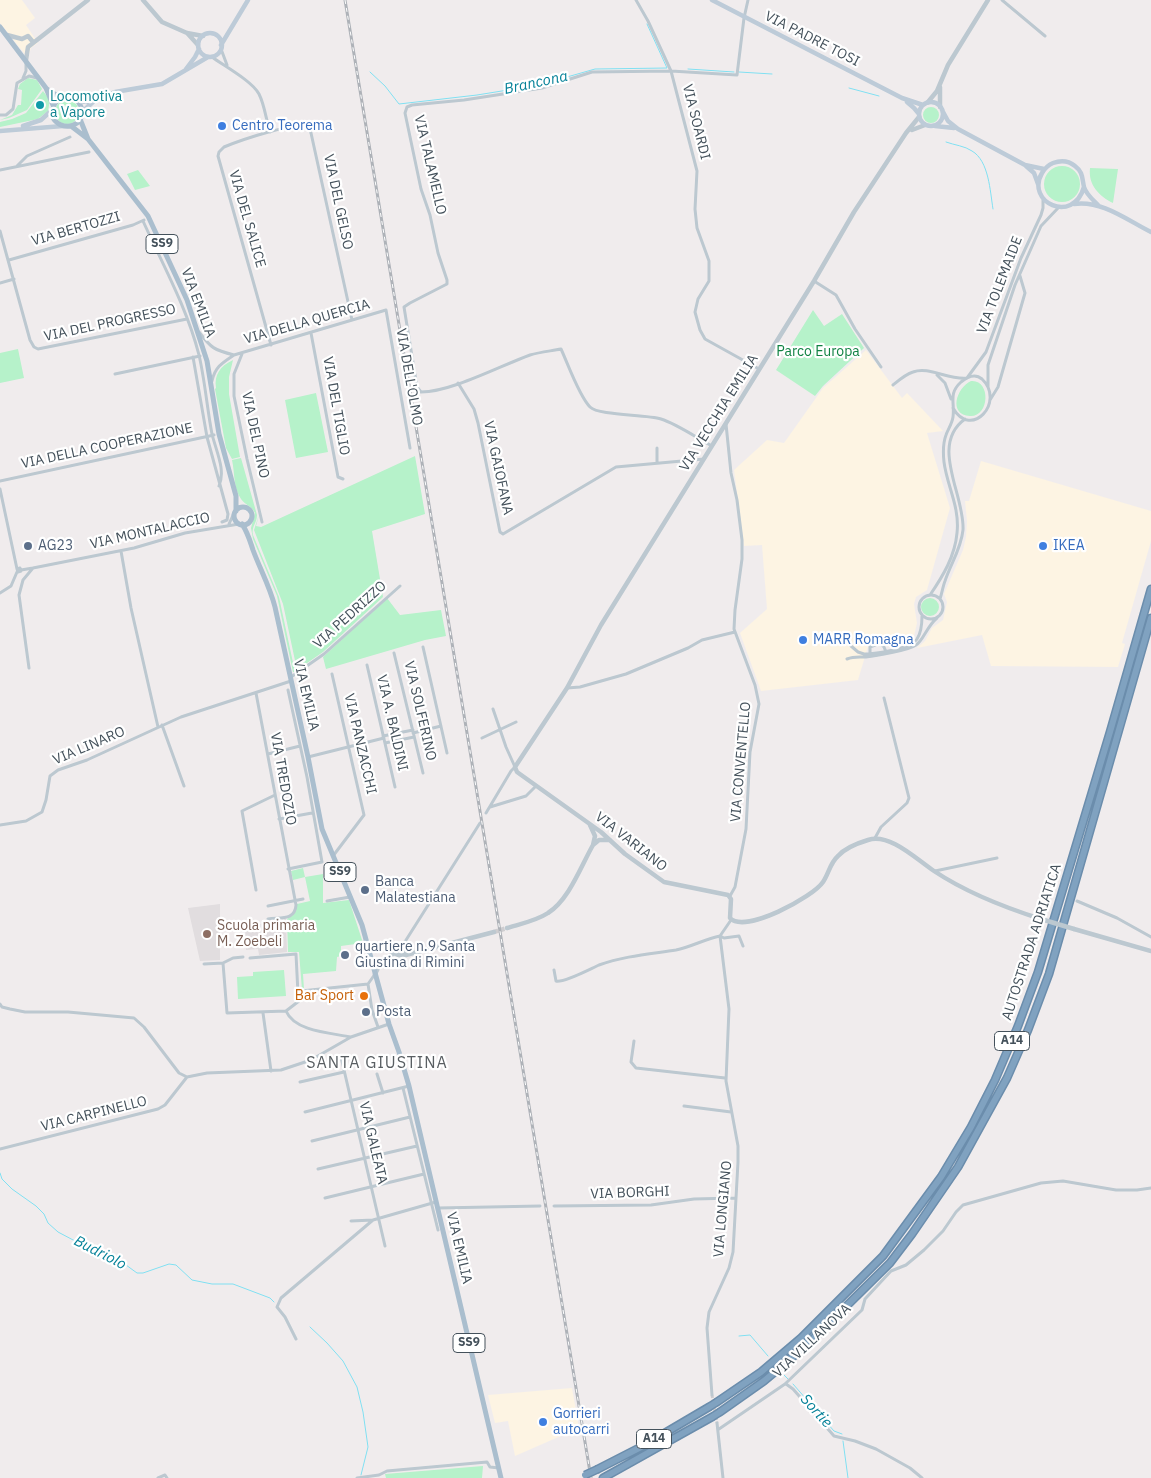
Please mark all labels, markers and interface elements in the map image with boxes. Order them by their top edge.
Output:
street label: VIA PADRE TOSI [762,8,862,70]
water label: Brancona [503,67,569,99]
street label: VIA SOARDI [679,83,713,161]
place label: Locomotiva a Vapore [50,89,122,121]
marker: Locomotiva a Vapore [34,99,46,111]
street label: VIA TALAMELLO [410,114,450,216]
place label: Centro Teorema [232,118,333,134]
marker: Centro Teorema [216,120,228,132]
street label: VIA DEL GELSO [320,153,356,251]
street label: VIA DEL SALICE [225,168,269,270]
street label: VIA BERTOZZI [30,208,122,250]
road number: SS9 [146,234,178,253]
street label: VIA TOLEMAIDE [974,234,1026,336]
street label: VIA EMILIA [177,266,219,340]
street label: VIA DELLA QUERCIA [242,296,372,348]
street label: VIA DEL PROGRESSO [43,301,177,345]
street label: VIA DELL'OLMO [392,327,426,427]
park label: Parco Europa [776,344,860,360]
street label: VIA VECCHIA EMILIA [676,351,762,475]
street label: VIA DEL TIGLIO [319,355,353,457]
street label: VIA DEL PINO [238,390,272,480]
street label: VIA GAIOFANA [480,419,516,517]
street label: VIA DELLA COOPERAZIONE [20,420,194,472]
street label: VIA MONTALACCIO [88,509,212,553]
place label: AG23 [38,538,73,554]
place label: IKEA [1053,538,1085,554]
marker: AG23 [22,540,34,552]
marker: IKEA [1037,540,1049,552]
street label: VIA PEDRIZZO [310,578,390,652]
place label: MARR Romagna [813,632,914,648]
marker: MARR Romagna [797,634,809,646]
street label: VIA EMILIA [290,657,322,733]
street label: VIA SOLFERINO [400,660,440,762]
street label: VIA A. BALDINI [373,673,411,773]
street label: VIA PANZACCHI [340,692,380,796]
street label: VIA CONVENTELLO [727,701,755,823]
street label: VIA LINARO [50,723,128,769]
street label: VIA TREDOZIO [267,731,299,827]
street label: VIA VARIANO [592,809,670,875]
road number: SS9 [324,862,356,882]
street label: AUTOSTRADA ADRIATICA [999,862,1065,1022]
place label: Banca Malatestiana [375,874,456,906]
marker: Banca Malatestiana [359,884,371,896]
place label: Scuola primaria M. Zoebeli [217,918,315,950]
marker: Scuola primaria M. Zoebeli [201,928,213,940]
place label: quartiere n.9 Santa Giustina di Rimini [355,939,475,972]
marker: quartiere n.9 Santa Giustina di Rimini [339,949,351,961]
place label: Bar Sport [295,988,354,1004]
marker: Bar Sport [358,990,370,1002]
place label: Posta [376,1004,411,1020]
marker: Posta [360,1006,372,1018]
road number: A14 [994,1032,1030,1050]
district label: SANTA GIUSTINA [305,1053,449,1073]
street label: VIA CARPINELLO [39,1093,149,1135]
street label: VIA GALEATA [355,1100,391,1186]
street label: VIA LONGIANO [710,1160,736,1258]
street label: VIA BORGHI [590,1183,670,1203]
street label: VIA EMILIA [443,1210,475,1286]
water label: Budriolo [71,1232,129,1274]
street label: VIA VILLANOVA [770,1301,854,1381]
road number: SS9 [453,1334,485,1352]
water label: Sortie [796,1391,836,1431]
place label: Gorrieri autocarri [553,1406,609,1438]
marker: Gorrieri autocarri [537,1416,549,1428]
road number: A14 [636,1430,672,1448]

